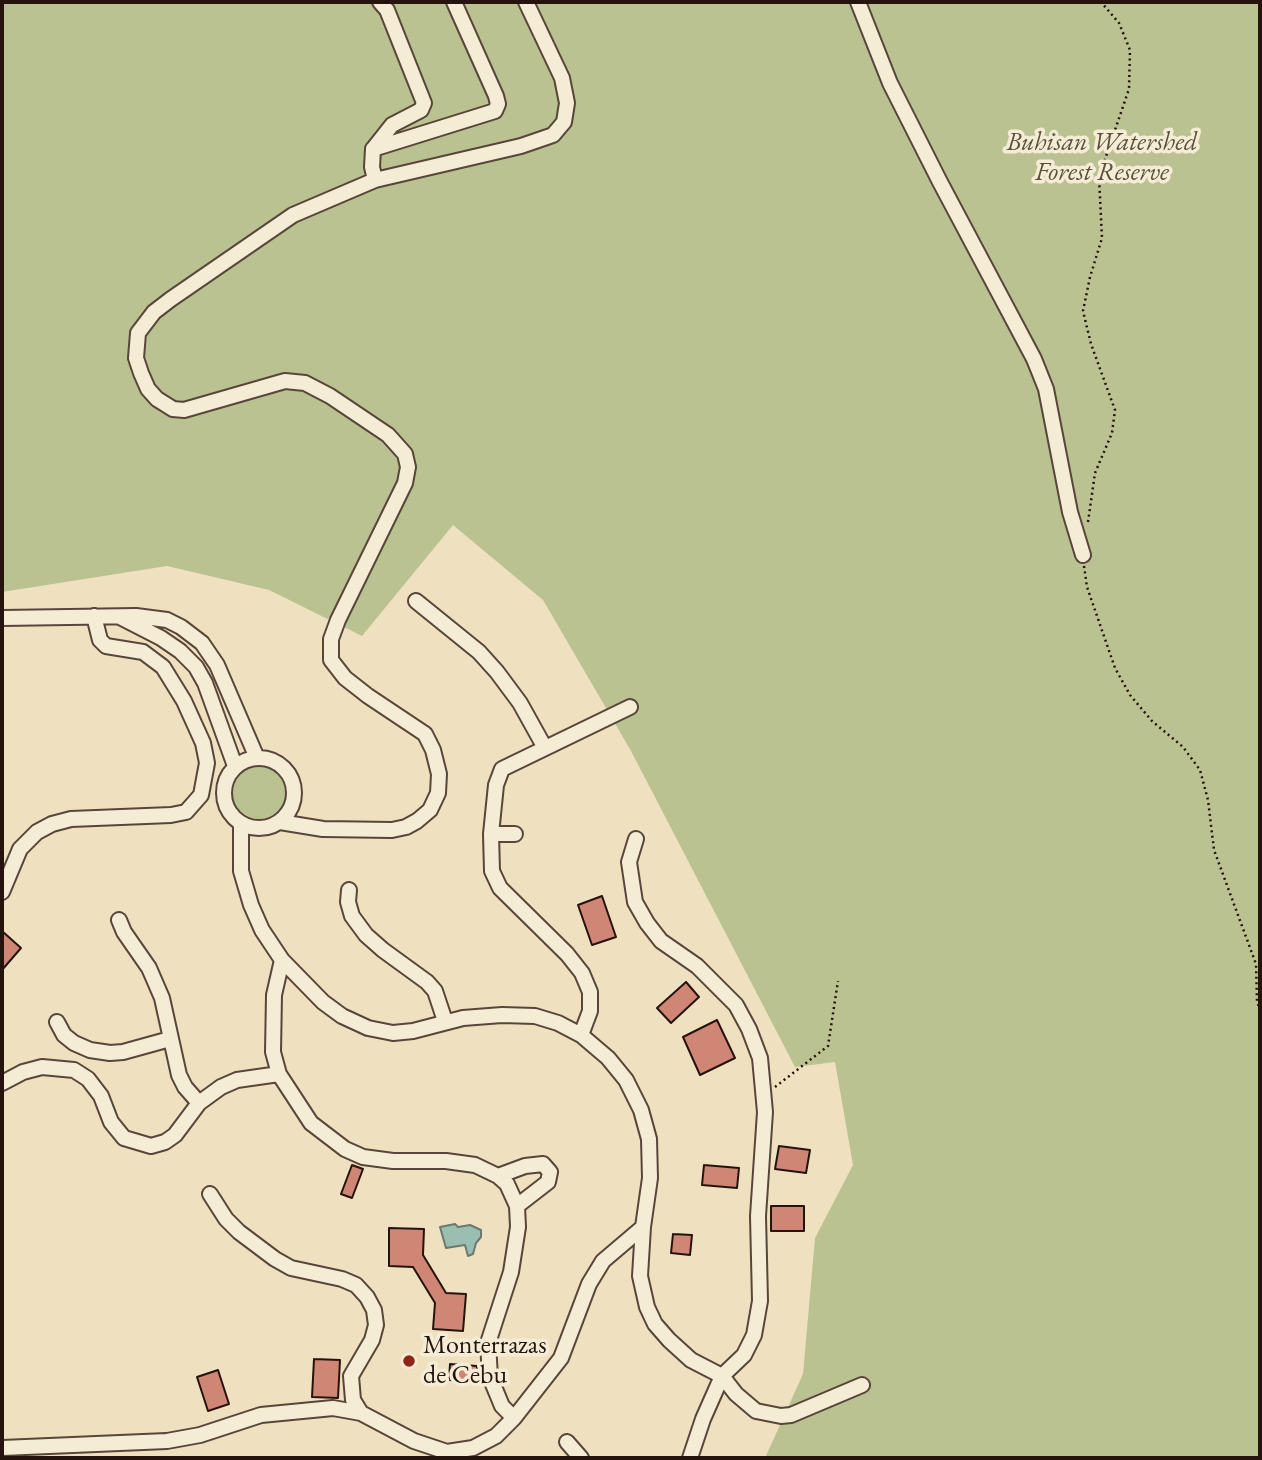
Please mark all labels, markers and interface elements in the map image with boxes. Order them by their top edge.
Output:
park label: Buhisan Watershed Forest Reserve [1006,127,1198,188]
place label: Monterrazas de Cebu [423,1330,547,1392]
marker: Monterrazas de Cebu [401,1353,417,1369]

